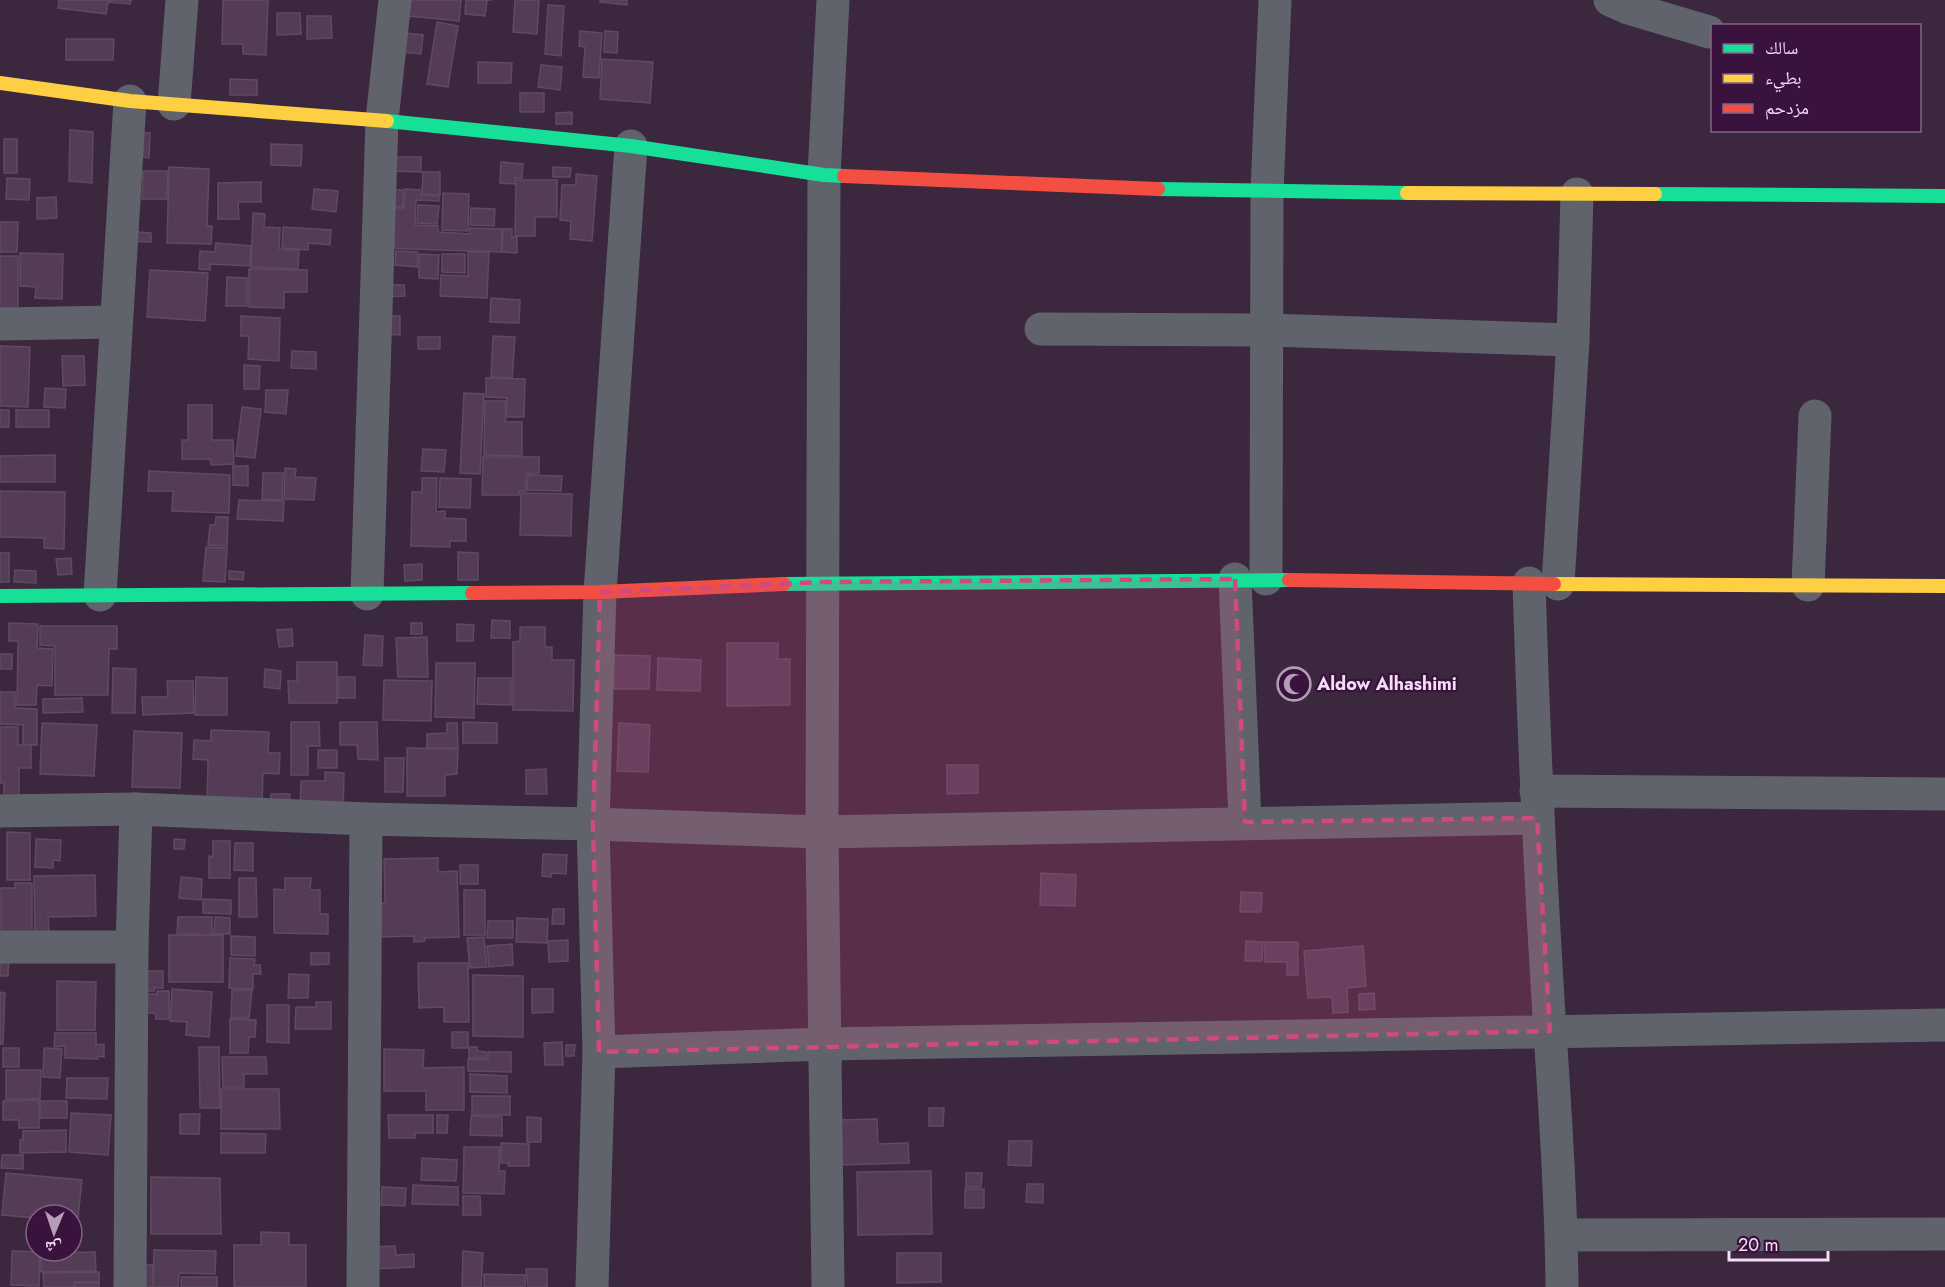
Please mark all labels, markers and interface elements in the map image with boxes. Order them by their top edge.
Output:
legend [1711,24,1921,132]
text: سالك [1765,35,1798,61]
text: بطيء [1765,65,1802,93]
text: مزدحم [1765,95,1809,121]
mosque icon: Aldow Alhashimi [1276,666,1312,702]
place label: Aldow Alhashimi [1316,671,1457,697]
north arrow [24,1203,84,1263]
scale bar [1729,1224,1828,1262]
text: 20 m [1738,1232,1778,1258]
text: ش [45,1236,62,1259]

